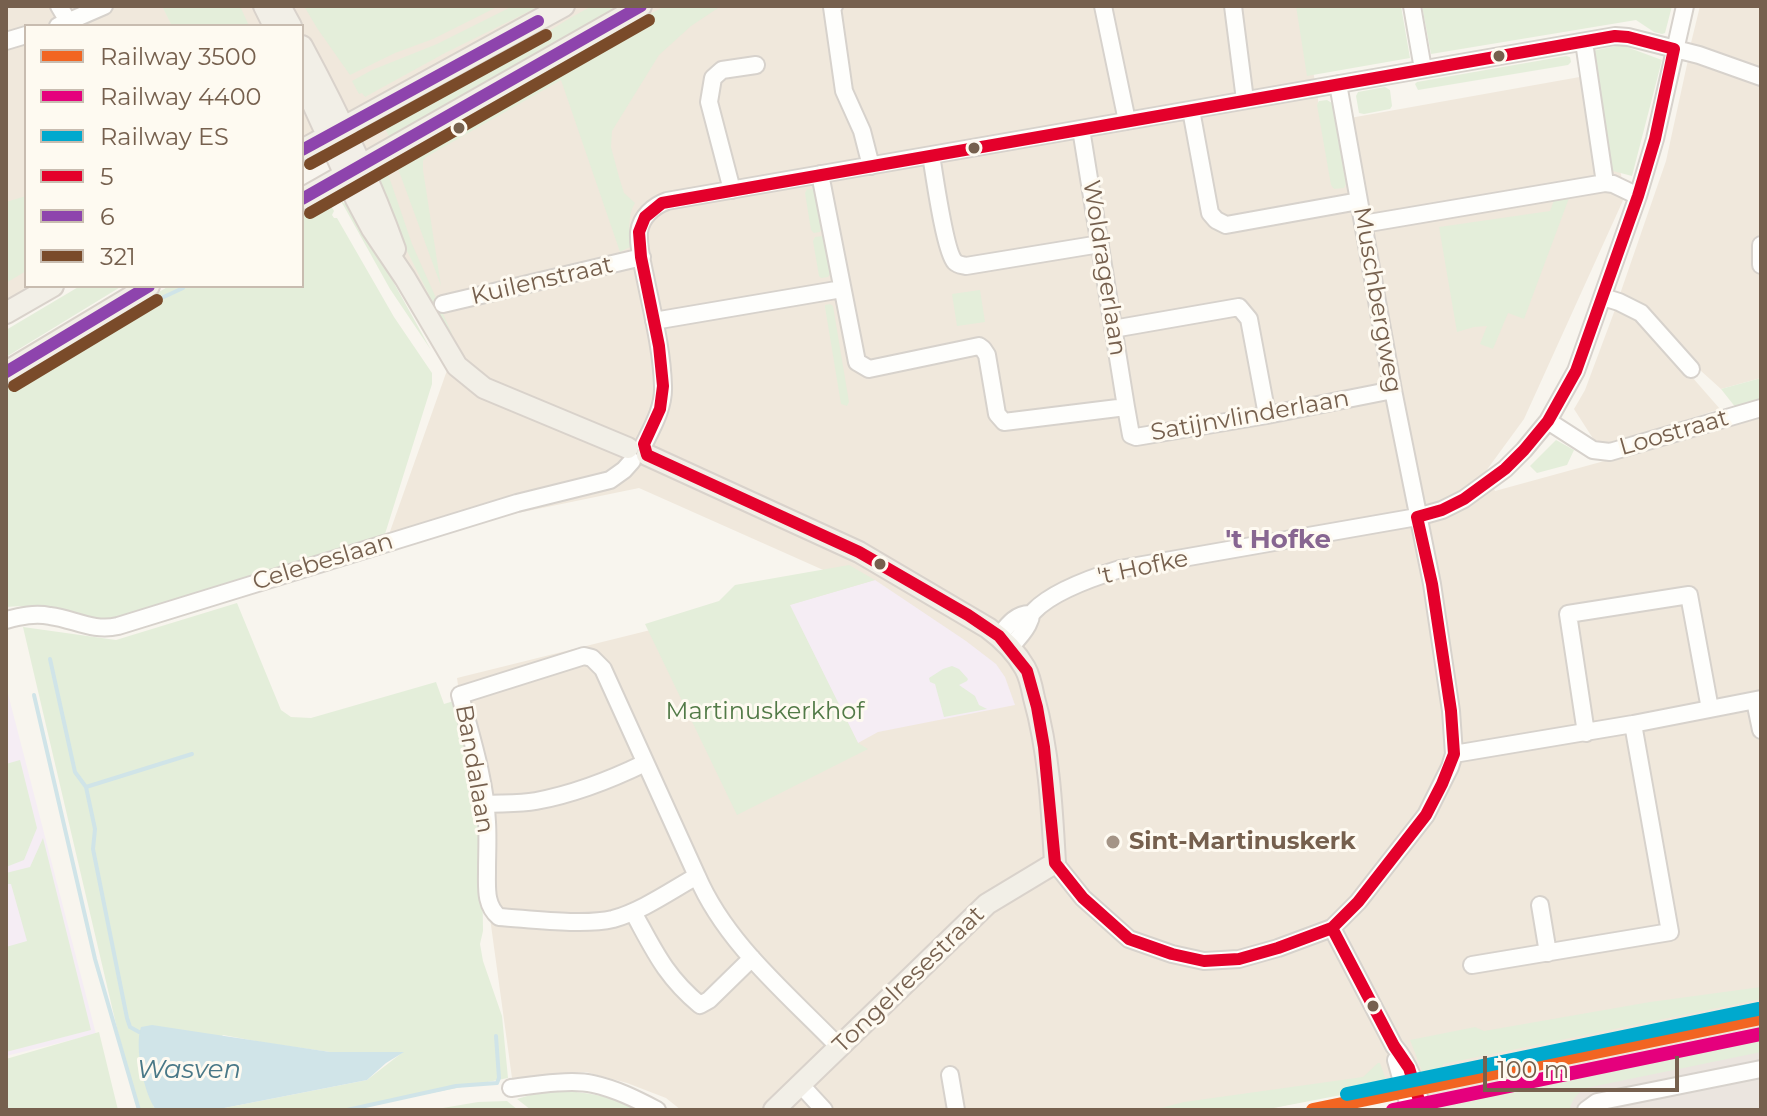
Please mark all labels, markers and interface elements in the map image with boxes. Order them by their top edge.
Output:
legend [24,24,304,288]
text: Railway 3500 [100,42,257,71]
unlabelled marker [1491,48,1507,64]
text: Railway 4400 [100,82,261,111]
unlabelled marker [451,120,467,136]
text: Railway ES [100,122,229,151]
unlabelled marker [966,140,982,156]
text: 5 [100,162,114,191]
street label: Woldragerlaan [1076,178,1132,358]
text: 6 [100,202,115,231]
street label: Muschbergweg [1346,205,1408,395]
text: 321 [100,242,136,271]
street label: Kuilenstraat [468,251,616,311]
street label: Satijnvlinderlaan [1149,384,1351,448]
street label: Loostraat [1616,404,1732,462]
district label: 't Hofke [1225,524,1331,556]
street label: Celebeslaan [249,527,397,597]
street label: 't Hofke [1095,544,1191,592]
unlabelled marker [872,556,888,572]
park label: Martinuskerkhof [666,698,864,726]
street label: Bandalaan [449,703,499,835]
place label: Sint-Martinuskerk [1129,828,1356,856]
marker: Sint-Martinuskerk [1104,833,1122,851]
street label: Tongelresestraat [827,900,991,1060]
unlabelled marker [1365,998,1381,1014]
scale bar [1487,1040,1683,1090]
water label: Wasven [137,1054,241,1086]
text: 100 m [1497,1055,1569,1084]

